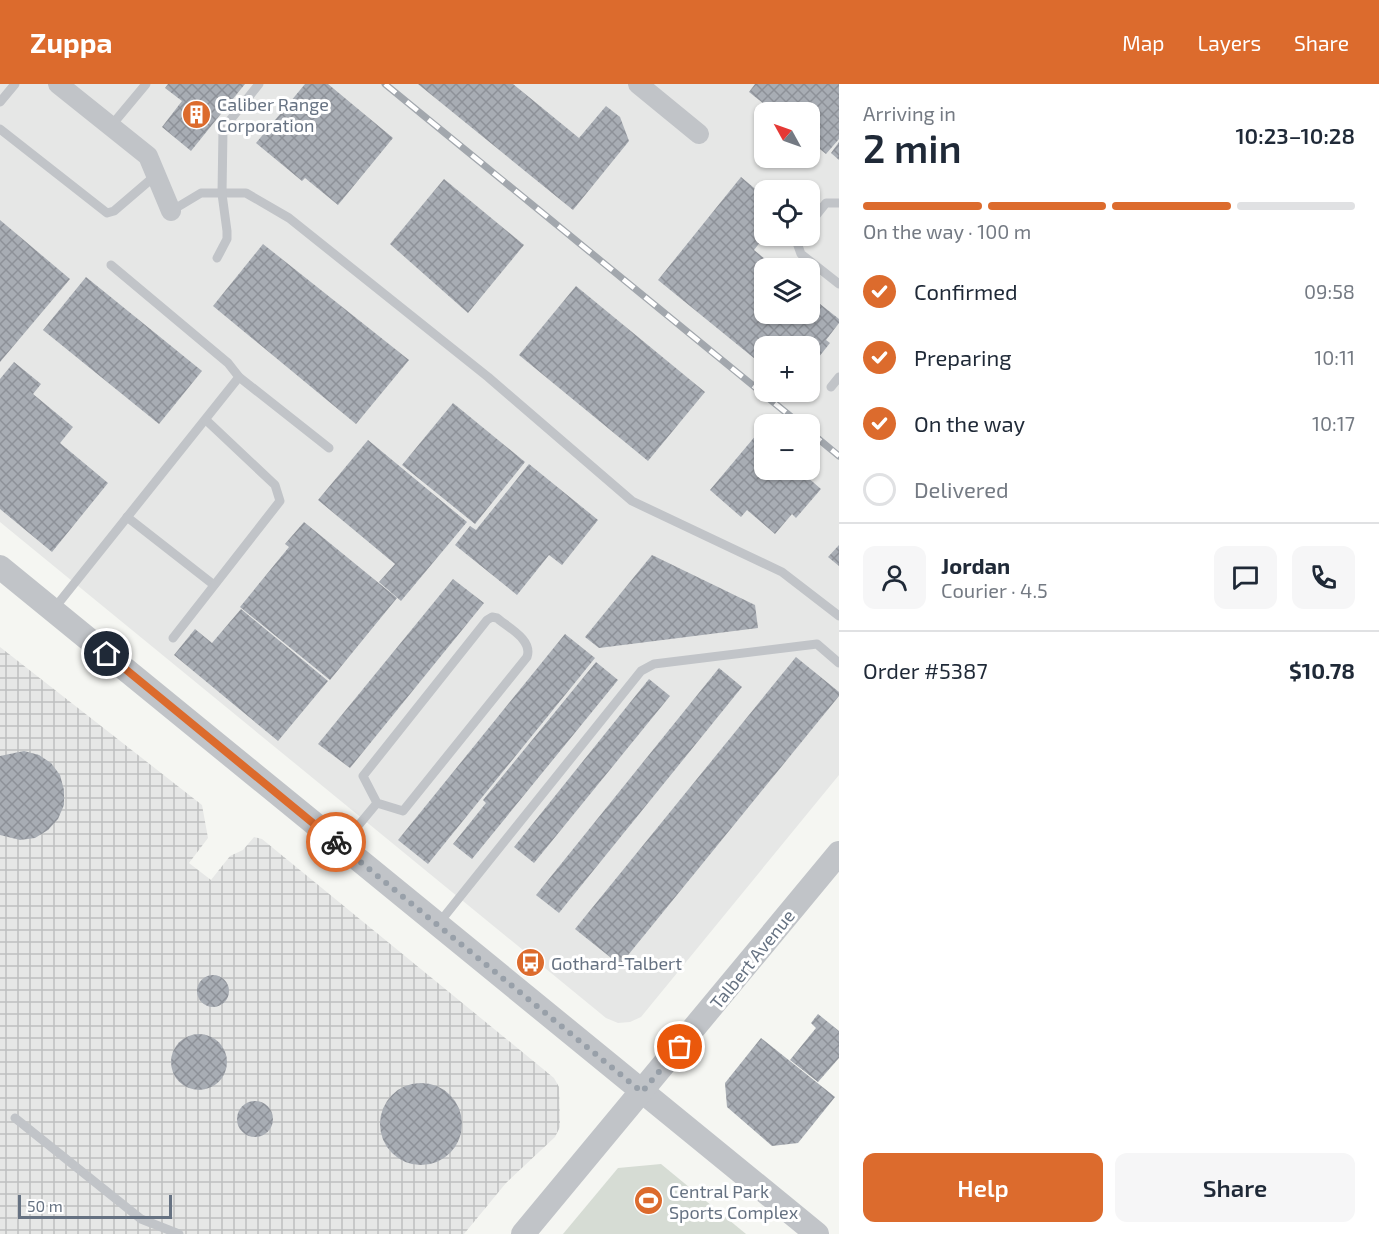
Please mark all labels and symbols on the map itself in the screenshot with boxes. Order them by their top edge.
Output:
place label: Caliber Range Corporation [217,93,329,136]
building icon: Caliber Range Corporation [180,98,212,130]
north arrow [754,102,820,168]
pin [81,628,132,679]
courier [306,812,366,872]
street label: Talbert Avenue [705,905,799,1013]
bus stop icon: Gothard-Talbert [514,947,546,979]
place label: Gothard-Talbert [551,952,682,974]
pin [654,1021,705,1072]
place label: Central Park Sports Complex [669,1180,799,1223]
sports icon: Central Park Sports Complex [632,1185,664,1217]
scale bar [18,1192,172,1220]

